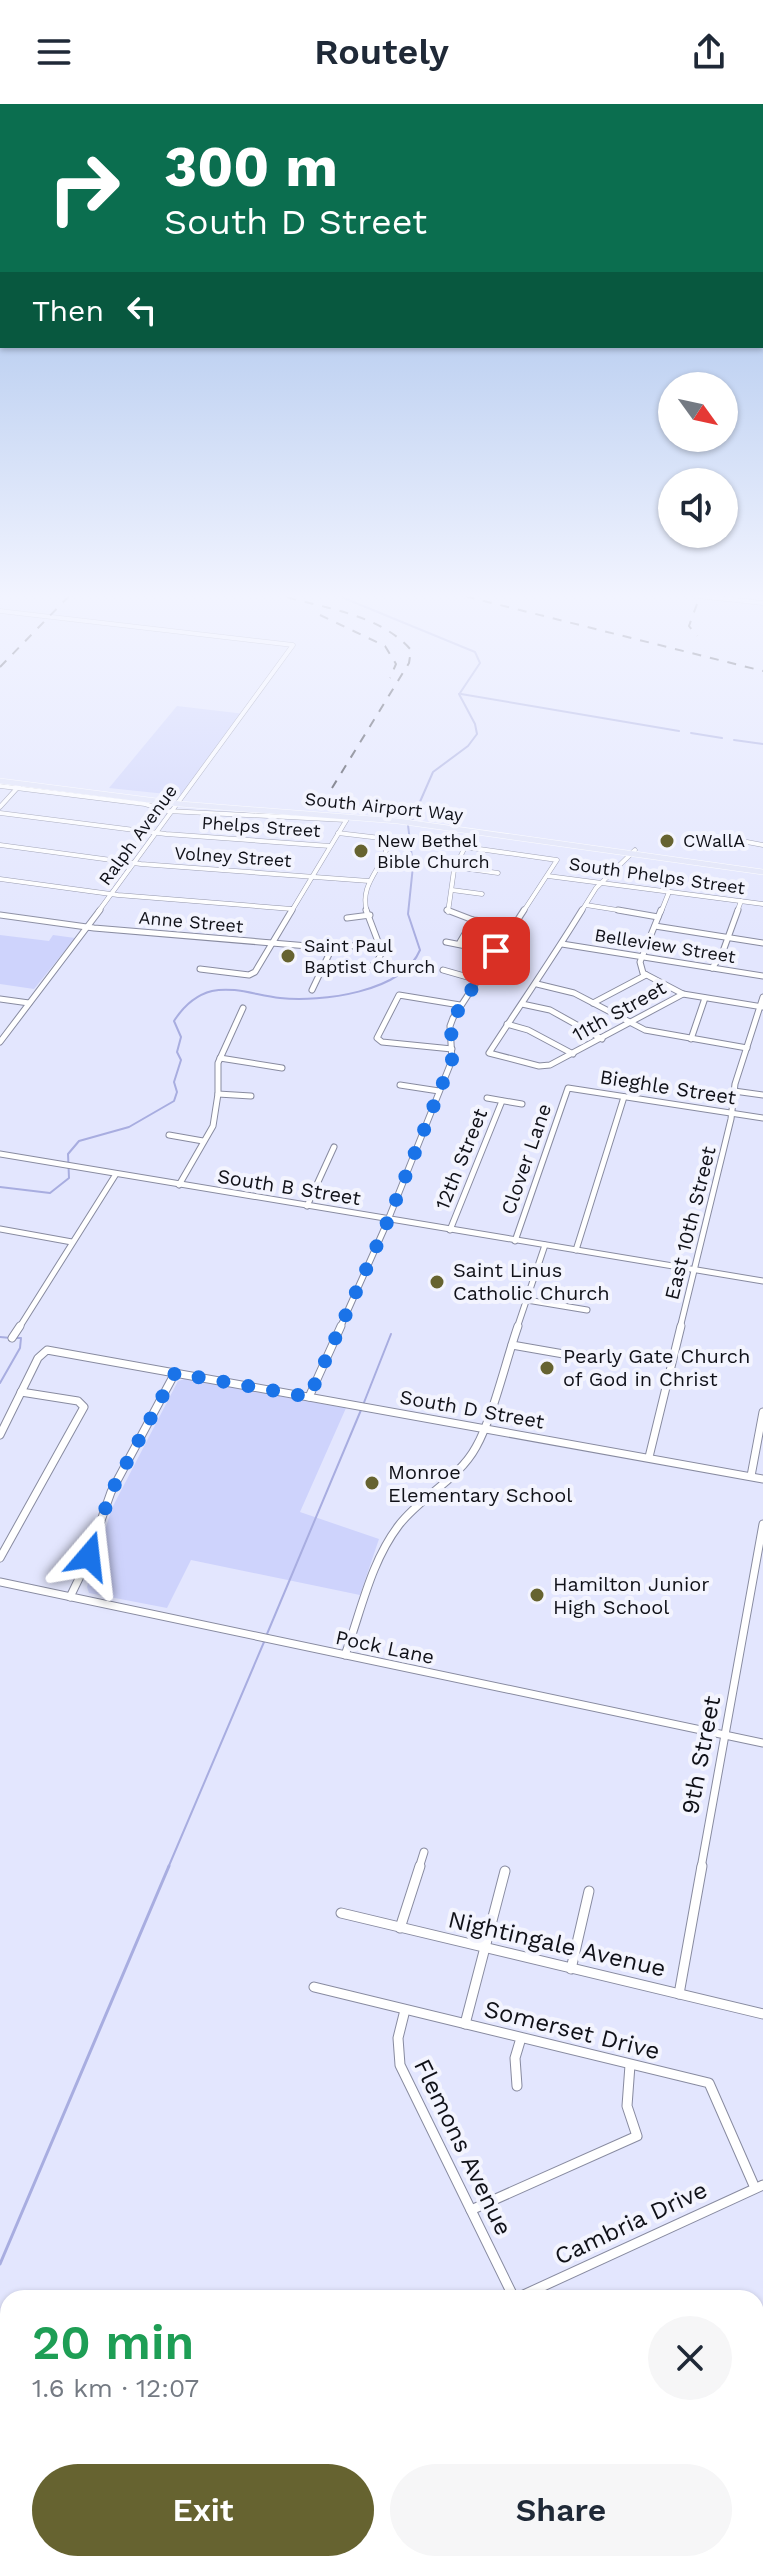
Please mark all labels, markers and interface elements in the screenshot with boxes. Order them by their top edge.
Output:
icon: menu [32,30,76,74]
icon: share [687,30,731,74]
text: Routely [314,31,449,73]
text: 300 m [164,134,338,200]
icon: right [32,136,136,240]
text: South D Street [164,201,427,243]
icon: left [120,288,164,332]
text: Then [32,293,104,328]
north arrow [658,372,738,452]
map controls [658,372,738,548]
button: sound [658,468,738,548]
street label: Ralph Avenue [94,780,181,889]
street label: South Airport Way [304,788,465,825]
street label: Phelps Street [201,812,322,841]
place label: New Bethel Bible Church [377,830,490,872]
place label: CWallA [683,830,745,851]
marker: CWallA [658,832,676,850]
street label: Volney Street [174,842,293,871]
marker: New Bethel Bible Church [352,842,370,860]
street label: South Phelps Street [568,853,747,898]
street label: Anne Street [138,906,245,937]
pin [462,917,530,985]
street label: Belleview Street [593,924,738,967]
icon: arrive [474,929,518,973]
place label: Saint Paul Baptist Church [304,935,435,977]
marker: Saint Paul Baptist Church [279,947,297,965]
street label: 11th Street [568,975,671,1047]
street label: Bieghle Street [598,1064,738,1110]
street label: Clover Lane [496,1100,556,1218]
street label: 12th Street [430,1104,492,1213]
street label: East 10th Street [659,1143,721,1302]
street label: South B Street [216,1164,363,1210]
place label: Saint Linus Catholic Church [453,1258,610,1305]
marker: Saint Linus Catholic Church [428,1273,446,1291]
place label: Pearly Gate Church of God in Christ [563,1344,750,1391]
marker: Pearly Gate Church of God in Christ [538,1359,556,1377]
street label: South D Street [398,1384,547,1434]
place label: Monroe Elementary School [388,1460,572,1507]
marker: Monroe Elementary School [363,1474,381,1492]
position arrow [47,1514,131,1598]
place label: Hamilton Junior High School [553,1572,709,1619]
marker: Hamilton Junior High School [528,1586,546,1604]
street label: Pock Lane [334,1625,436,1669]
street label: 9th Street [676,1693,726,1817]
street label: Nightingale Avenue [445,1905,669,1983]
street label: Somerset Drive [481,1995,663,2065]
street label: Flemons Avenue [408,2054,518,2240]
street label: Cambria Drive [550,2175,712,2271]
text: 20 min [32,2314,194,2371]
button: close [648,2316,732,2400]
text: 1.6 km · 12:07 [32,2373,199,2403]
button: Exit [32,2464,374,2556]
button: Share [390,2464,732,2556]

